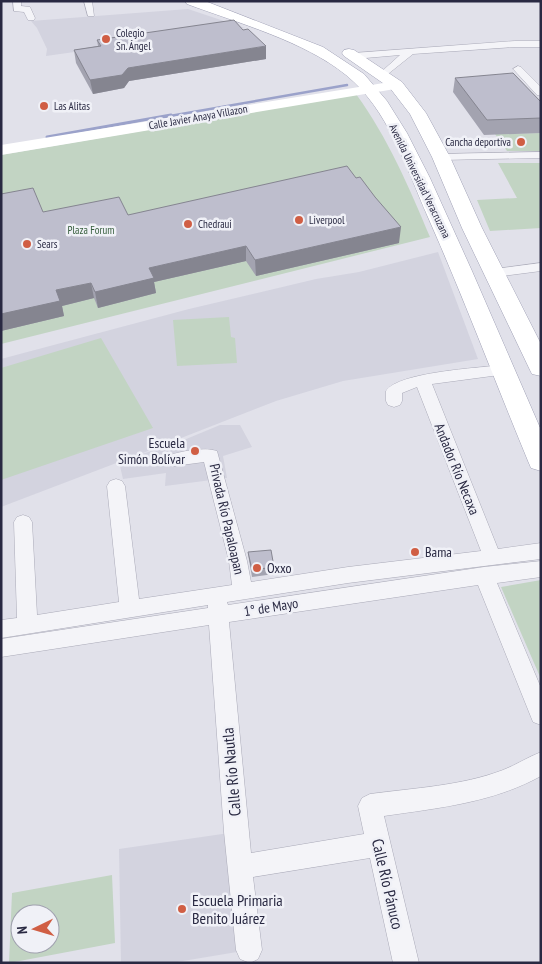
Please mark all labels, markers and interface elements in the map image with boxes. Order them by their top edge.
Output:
place label: Colegio Sn. Ángel [116,26,151,53]
marker: Colegio Sn. Ángel [100,33,112,45]
place label: Las Alitas [54,99,90,113]
marker: Las Alitas [38,100,50,112]
street label: Calle Javier Anaya Villazon [148,101,249,133]
street label: Avenida Universidad Veracruzana [386,122,454,240]
place label: Cancha deportiva [445,135,511,149]
marker: Cancha deportiva [515,136,527,148]
place label: Liverpool [309,213,345,227]
marker: Liverpool [293,214,305,226]
place label: Chedraui [198,217,232,231]
marker: Chedraui [182,218,194,230]
park label: Plaza Forum [68,223,114,237]
place label: Sears [37,237,58,251]
marker: Sears [21,238,33,250]
street label: Andador Río Necaxa [430,421,484,517]
place label: Escuela Simón Bolívar [118,434,185,468]
marker: Escuela Simón Bolívar [189,445,201,457]
street label: Privada Río Papaloapan [205,462,249,576]
place label: Bama [425,543,452,561]
marker: Bama [409,546,421,558]
place label: Oxxo [267,559,292,577]
marker: Oxxo [251,562,263,574]
street label: 1° de Mayo [243,594,299,620]
street label: Calle Río Nautla [217,727,245,817]
street label: Calle Río Pánuco [368,837,408,931]
place label: Escuela Primaria Benito Juárez [192,890,283,928]
marker: Escuela Primaria Benito Juárez [176,903,188,915]
north arrow [10,904,60,954]
text: N [13,926,31,935]

